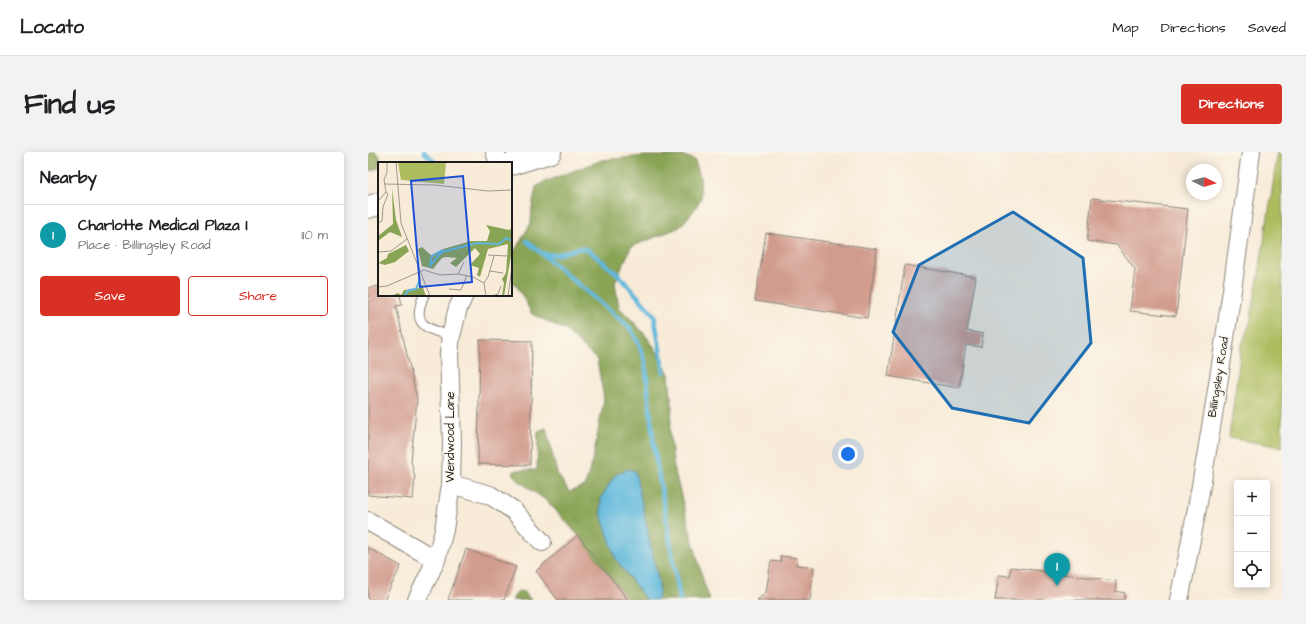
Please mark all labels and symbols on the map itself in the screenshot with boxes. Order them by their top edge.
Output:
inset map [378,162,512,296]
north arrow [1186,164,1222,200]
street label: Billingsley Road [1204,336,1234,419]
street label: Wendwood Lane [442,391,459,483]
your location [838,444,858,464]
pin: 1 [1044,553,1070,586]

